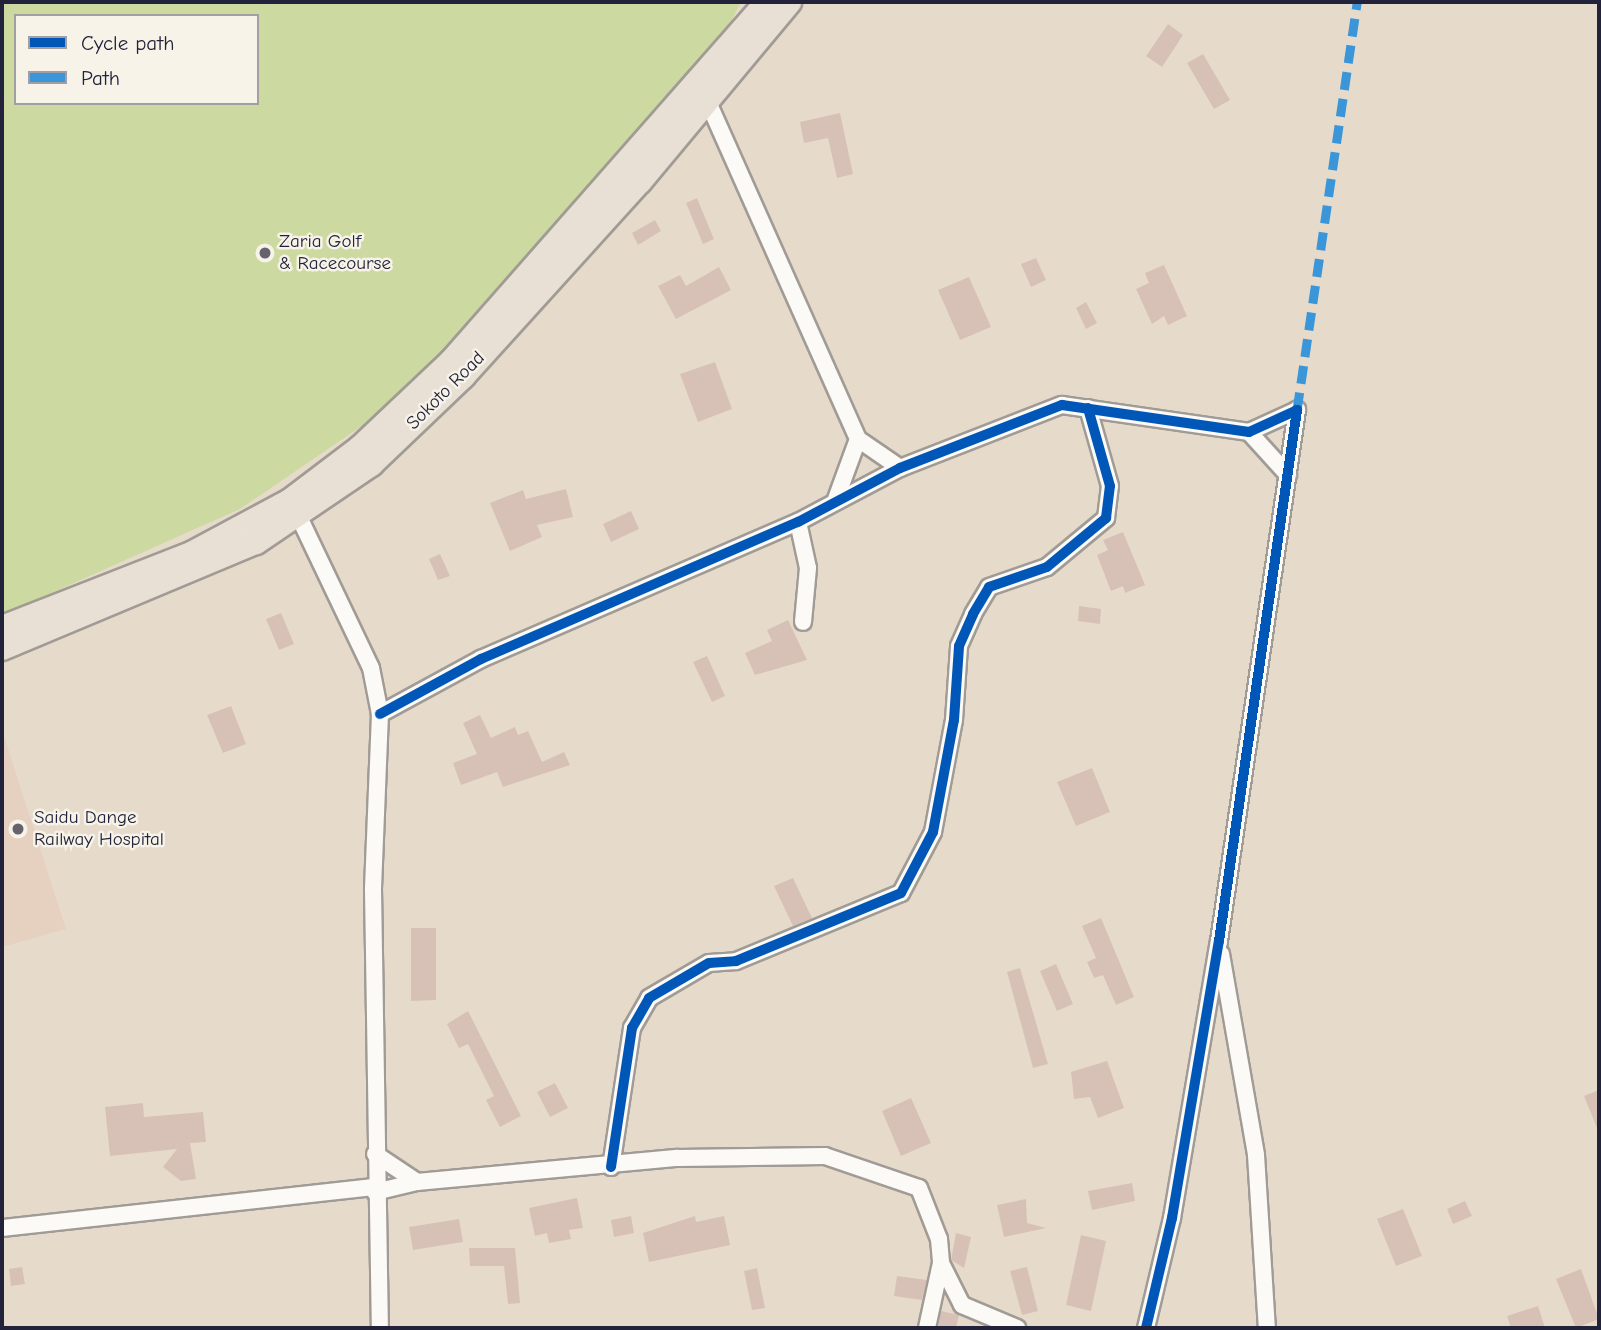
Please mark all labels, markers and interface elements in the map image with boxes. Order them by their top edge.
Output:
legend [14,14,259,105]
text: Cycle path [81,31,174,55]
text: Path [81,66,120,90]
place label: Zaria Golf & Racecourse [279,231,391,275]
marker: Zaria Golf & Racecourse [257,245,273,261]
street label: Sokoto Road [402,347,490,435]
place label: Saidu Dange Railway Hospital [34,807,164,851]
marker: Saidu Dange Railway Hospital [8,819,28,839]

